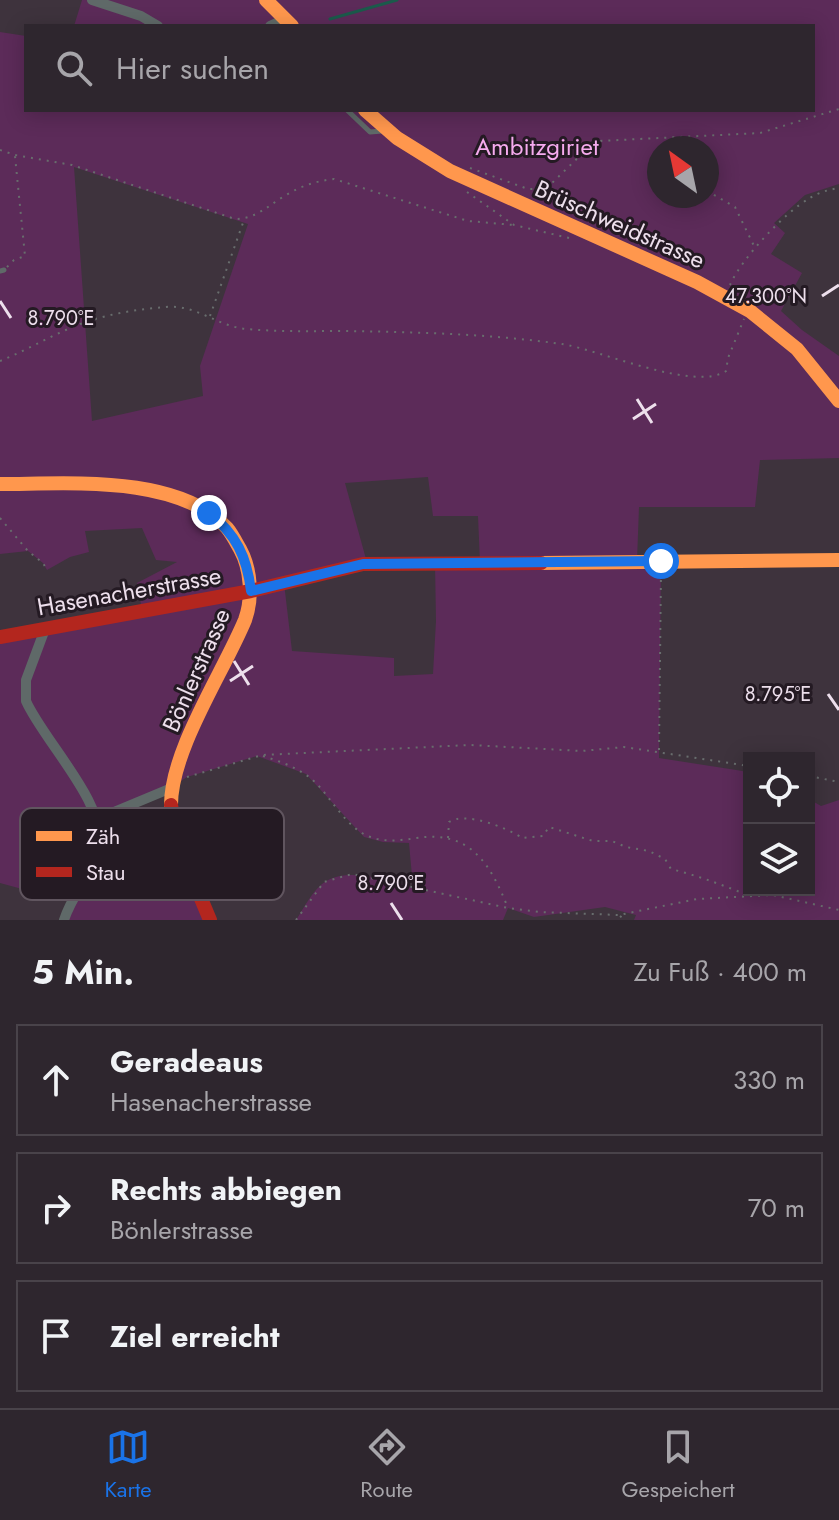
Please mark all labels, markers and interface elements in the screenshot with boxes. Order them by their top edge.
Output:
search box [24,24,815,112]
icon: search [52,46,96,90]
text: Hier suchen [116,47,269,90]
park label: Ambitzgiriet [475,129,599,164]
north arrow [647,136,719,208]
street label: Brüschweidstrasse [529,171,711,277]
text: 47.300°N [725,282,807,311]
text: 8.790°E [27,304,95,333]
route end [191,495,227,531]
route start [643,543,679,579]
street label: Hasenacherstrasse [34,558,224,624]
street label: Bönlerstrasse [153,603,239,737]
text: 8.795°E [745,680,811,709]
map controls [743,752,815,896]
button: locate [743,752,815,824]
legend [20,808,284,900]
text: Zäh [86,820,120,852]
button: layers [743,824,815,896]
text: Stau [86,856,125,888]
text: 8.790°E [357,869,425,898]
text: 5 Min. [32,948,134,997]
text: Zu Fuß · 400 m [634,953,807,991]
text: Geradeaus [110,1040,263,1083]
icon: ahead [34,1058,78,1102]
text: 330 m [733,1061,805,1099]
text: Hasenacherstrasse [110,1083,312,1121]
text: Rechts abbiegen [110,1168,342,1211]
icon: right [34,1186,78,1230]
text: 70 m [748,1189,805,1227]
text: Bönlerstrasse [110,1211,253,1249]
icon: arrive [34,1314,78,1358]
text: Ziel erreicht [110,1315,279,1358]
tab: Karte [104,1425,152,1505]
tab: Route [360,1425,413,1505]
tab: Gespeichert [622,1425,735,1505]

